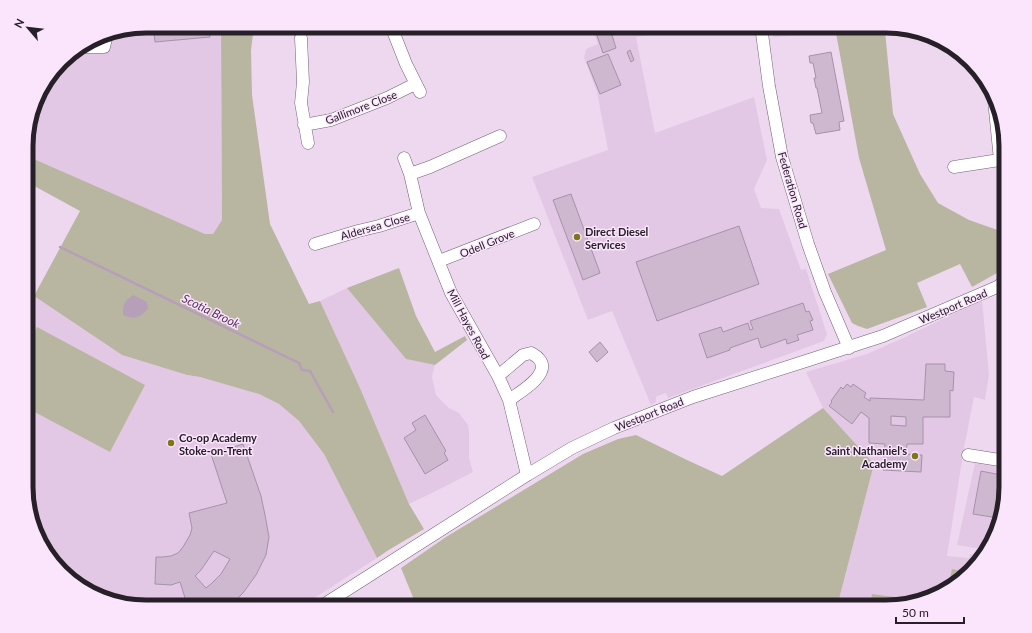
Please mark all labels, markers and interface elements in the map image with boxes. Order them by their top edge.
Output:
north arrow [8,8,48,48]
text: N [11,16,26,30]
street label: Gallimore Close [323,87,399,127]
street label: Federation Road [776,150,810,230]
street label: Aldersea Close [339,210,411,242]
place label: Direct Diesel Services [585,225,649,251]
street label: Odell Grove [458,226,516,260]
marker: Direct Diesel Services [572,232,582,242]
street label: Westport Road [917,286,989,326]
street label: Mill Hayes Road [445,287,493,361]
water label: Scotia Brook [180,291,243,332]
street label: Westport Road [613,394,685,434]
place label: Co-op Academy Stoke-on-Trent [179,431,257,457]
marker: Co-op Academy Stoke-on-Trent [166,438,176,448]
place label: Saint Nathaniel's Academy [825,444,907,470]
marker: Saint Nathaniel's Academy [910,451,920,461]
scale bar [896,599,964,625]
text: 50 m [902,605,929,620]

